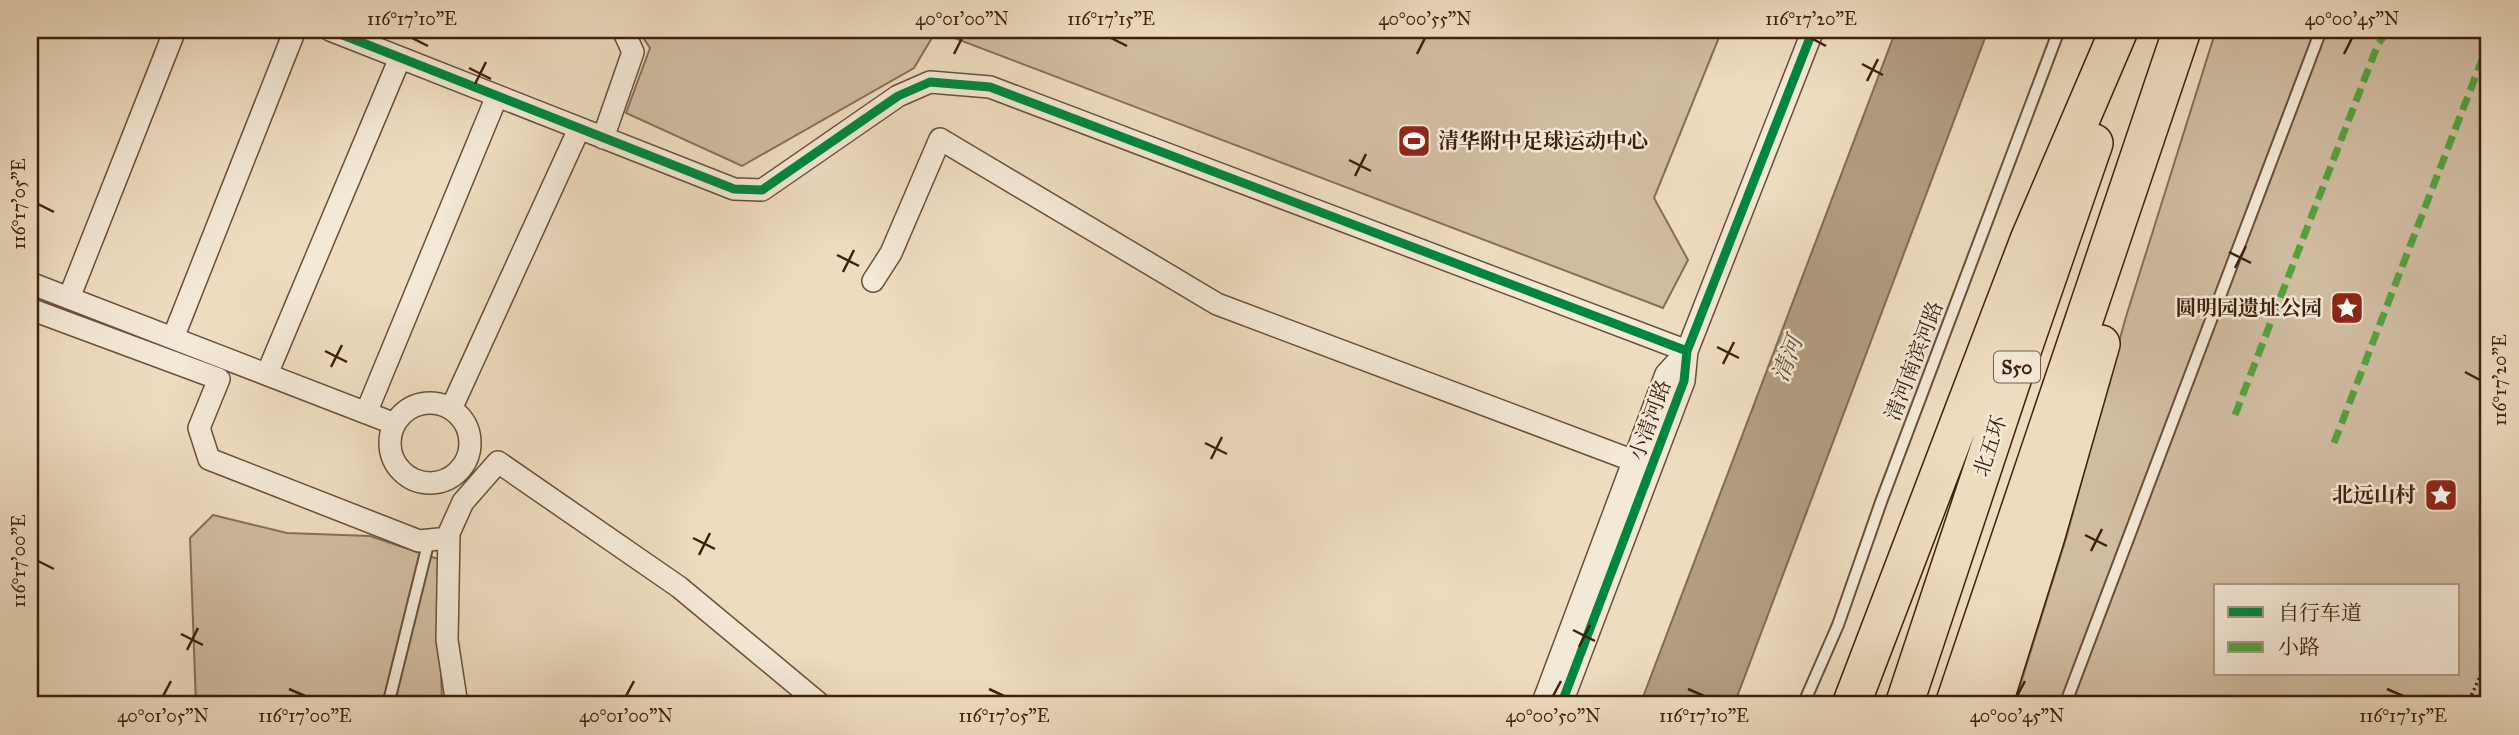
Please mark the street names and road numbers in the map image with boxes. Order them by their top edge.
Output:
street label: 清河南滨河路 [1879,298,1949,424]
road number: S50 [1994,352,2040,382]
street label: 小清河路 [1623,376,1677,464]
street label: 北五环 [1968,412,2012,480]

